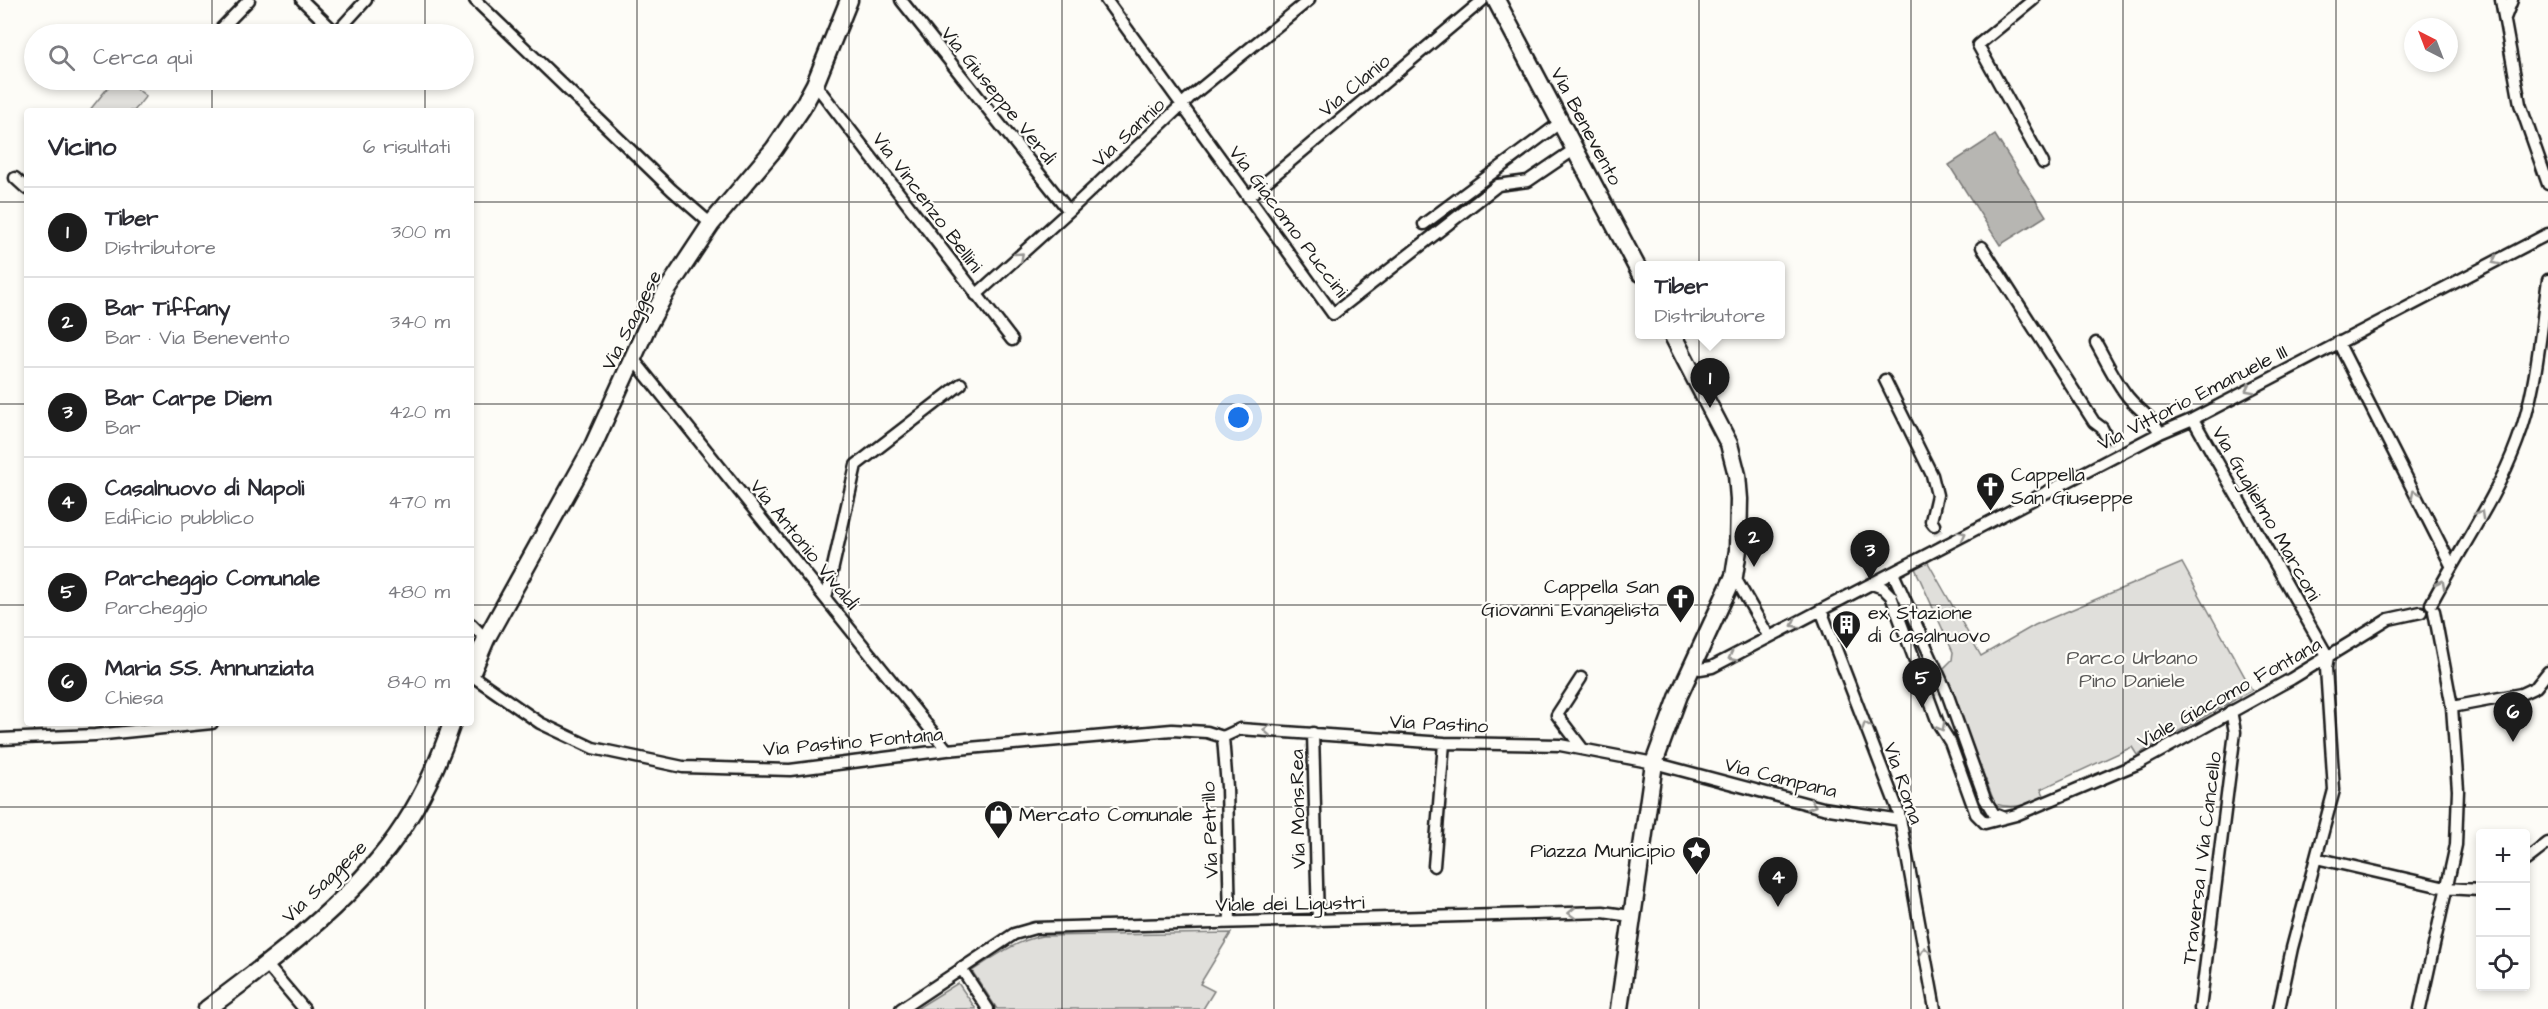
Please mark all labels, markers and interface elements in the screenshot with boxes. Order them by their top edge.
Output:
north arrow [2404,18,2458,72]
street label: Via Giuseppe Verdi [934,21,1063,171]
search box [24,24,474,90]
icon: search [45,41,78,74]
text: Cerca qui [93,42,192,73]
street label: Via Clanio [1313,48,1396,124]
street label: Via Benevento [1543,62,1629,190]
street label: Via Sannio [1086,91,1172,174]
street label: Via Vincenzo Bellini [865,127,989,279]
text: Vicino [48,129,116,165]
text: 6 risultati [363,133,450,161]
street label: Via Giacomo Puccini [1222,140,1355,303]
text: Tiber [105,203,158,234]
text: 1 [66,218,69,246]
text: 300 m [391,218,450,246]
text: Distributore [105,234,216,262]
one-way arrow [1013,252,1023,263]
one-way arrow [2492,254,2503,265]
popup [1635,261,1785,339]
street label: Via Saggese [595,265,670,376]
text: Tiber [1655,271,1708,302]
text: Bar Tiffany [105,293,230,324]
text: Distributore [1655,302,1765,330]
text: 2 [62,308,73,336]
text: 340 m [390,308,450,336]
text: Bar · Via Benevento [105,324,289,352]
street label: Via Vittorio Emanuele III [2093,338,2292,458]
pin: 1 [1690,358,1730,408]
one-way arrow [2245,382,2256,393]
text: Bar Carpe Diem [105,383,271,414]
text: 3 [62,398,73,426]
text: 420 m [389,398,450,426]
your location [1224,403,1253,432]
text: Bar [105,414,140,442]
street label: Via Guglielmo Marconi [2204,421,2328,607]
place label: Cappella San Giuseppe [2011,461,2133,512]
church icon: Cappella San Giuseppe [1974,470,2006,512]
text: Casalnuovo di Napoli [105,473,304,504]
street label: Via Antonio Vivaldi [743,473,866,616]
text: 4 [61,488,74,516]
text: 470 m [388,488,450,516]
one-way arrow [2411,489,2423,500]
text: Edificio pubblico [105,504,254,532]
one-way arrow [2473,510,2485,520]
pin: 2 [1734,518,1774,567]
pin: 3 [1850,530,1890,580]
one-way arrow [1956,531,1967,542]
text: Parcheggio Comunale [105,563,320,594]
place label: Cappella San Giovanni Evangelista [1481,573,1659,625]
text: 5 [60,578,75,606]
text: 480 m [387,578,450,606]
one-way arrow [2434,580,2445,591]
church icon: Cappella San Giovanni Evangelista [1664,582,1696,624]
text: Parcheggio [105,594,207,622]
place label: ex Stazione di Casalnuovo [1868,599,1990,650]
building icon: ex Stazione di Casalnuovo [1831,608,1863,650]
one-way arrow [1791,617,1801,628]
street label: Viale Giacomo Fontana [2132,630,2327,755]
park label: Parco Urbano Pino Daniele [2067,644,2197,695]
one-way arrow [1727,649,1738,661]
text: Maria SS. Annunziata [105,653,314,684]
pin: 5 [1902,658,1942,708]
text: 6 [61,668,74,696]
text: 840 m [387,668,450,696]
text: Chiesa [105,684,163,712]
pin: 6 [2494,692,2532,742]
street label: Via Pastino [1389,707,1489,741]
street label: Via Pastino Fontana [762,720,944,764]
one-way arrow [1934,720,1945,731]
one-way arrow [1860,722,1873,732]
one-way arrow [1263,724,1272,737]
street label: Via Roma [1876,739,1930,828]
street label: Via Mons.Rea [1283,749,1313,869]
street label: Via Campana [1722,750,1840,805]
street label: Traversa I Via Cancello [2175,750,2229,966]
street label: Via Petrillo [1194,781,1226,879]
one-way arrow [1807,797,1817,810]
shop icon: Mercato Comunale [982,798,1014,840]
place label: Mercato Comunale [1019,801,1193,829]
map controls [2476,829,2530,991]
button: + [2476,829,2530,883]
street label: Via Saggese [276,834,374,930]
place icon: Piazza Municipio [1680,834,1712,876]
place label: Piazza Municipio [1530,837,1675,865]
pin: 4 [1758,858,1798,907]
button: − [2476,883,2530,937]
street label: Viale dei Ligustri [1215,889,1365,920]
one-way arrow [1568,907,1577,919]
button: locate [2476,937,2530,991]
one-way arrow [1920,947,1932,956]

